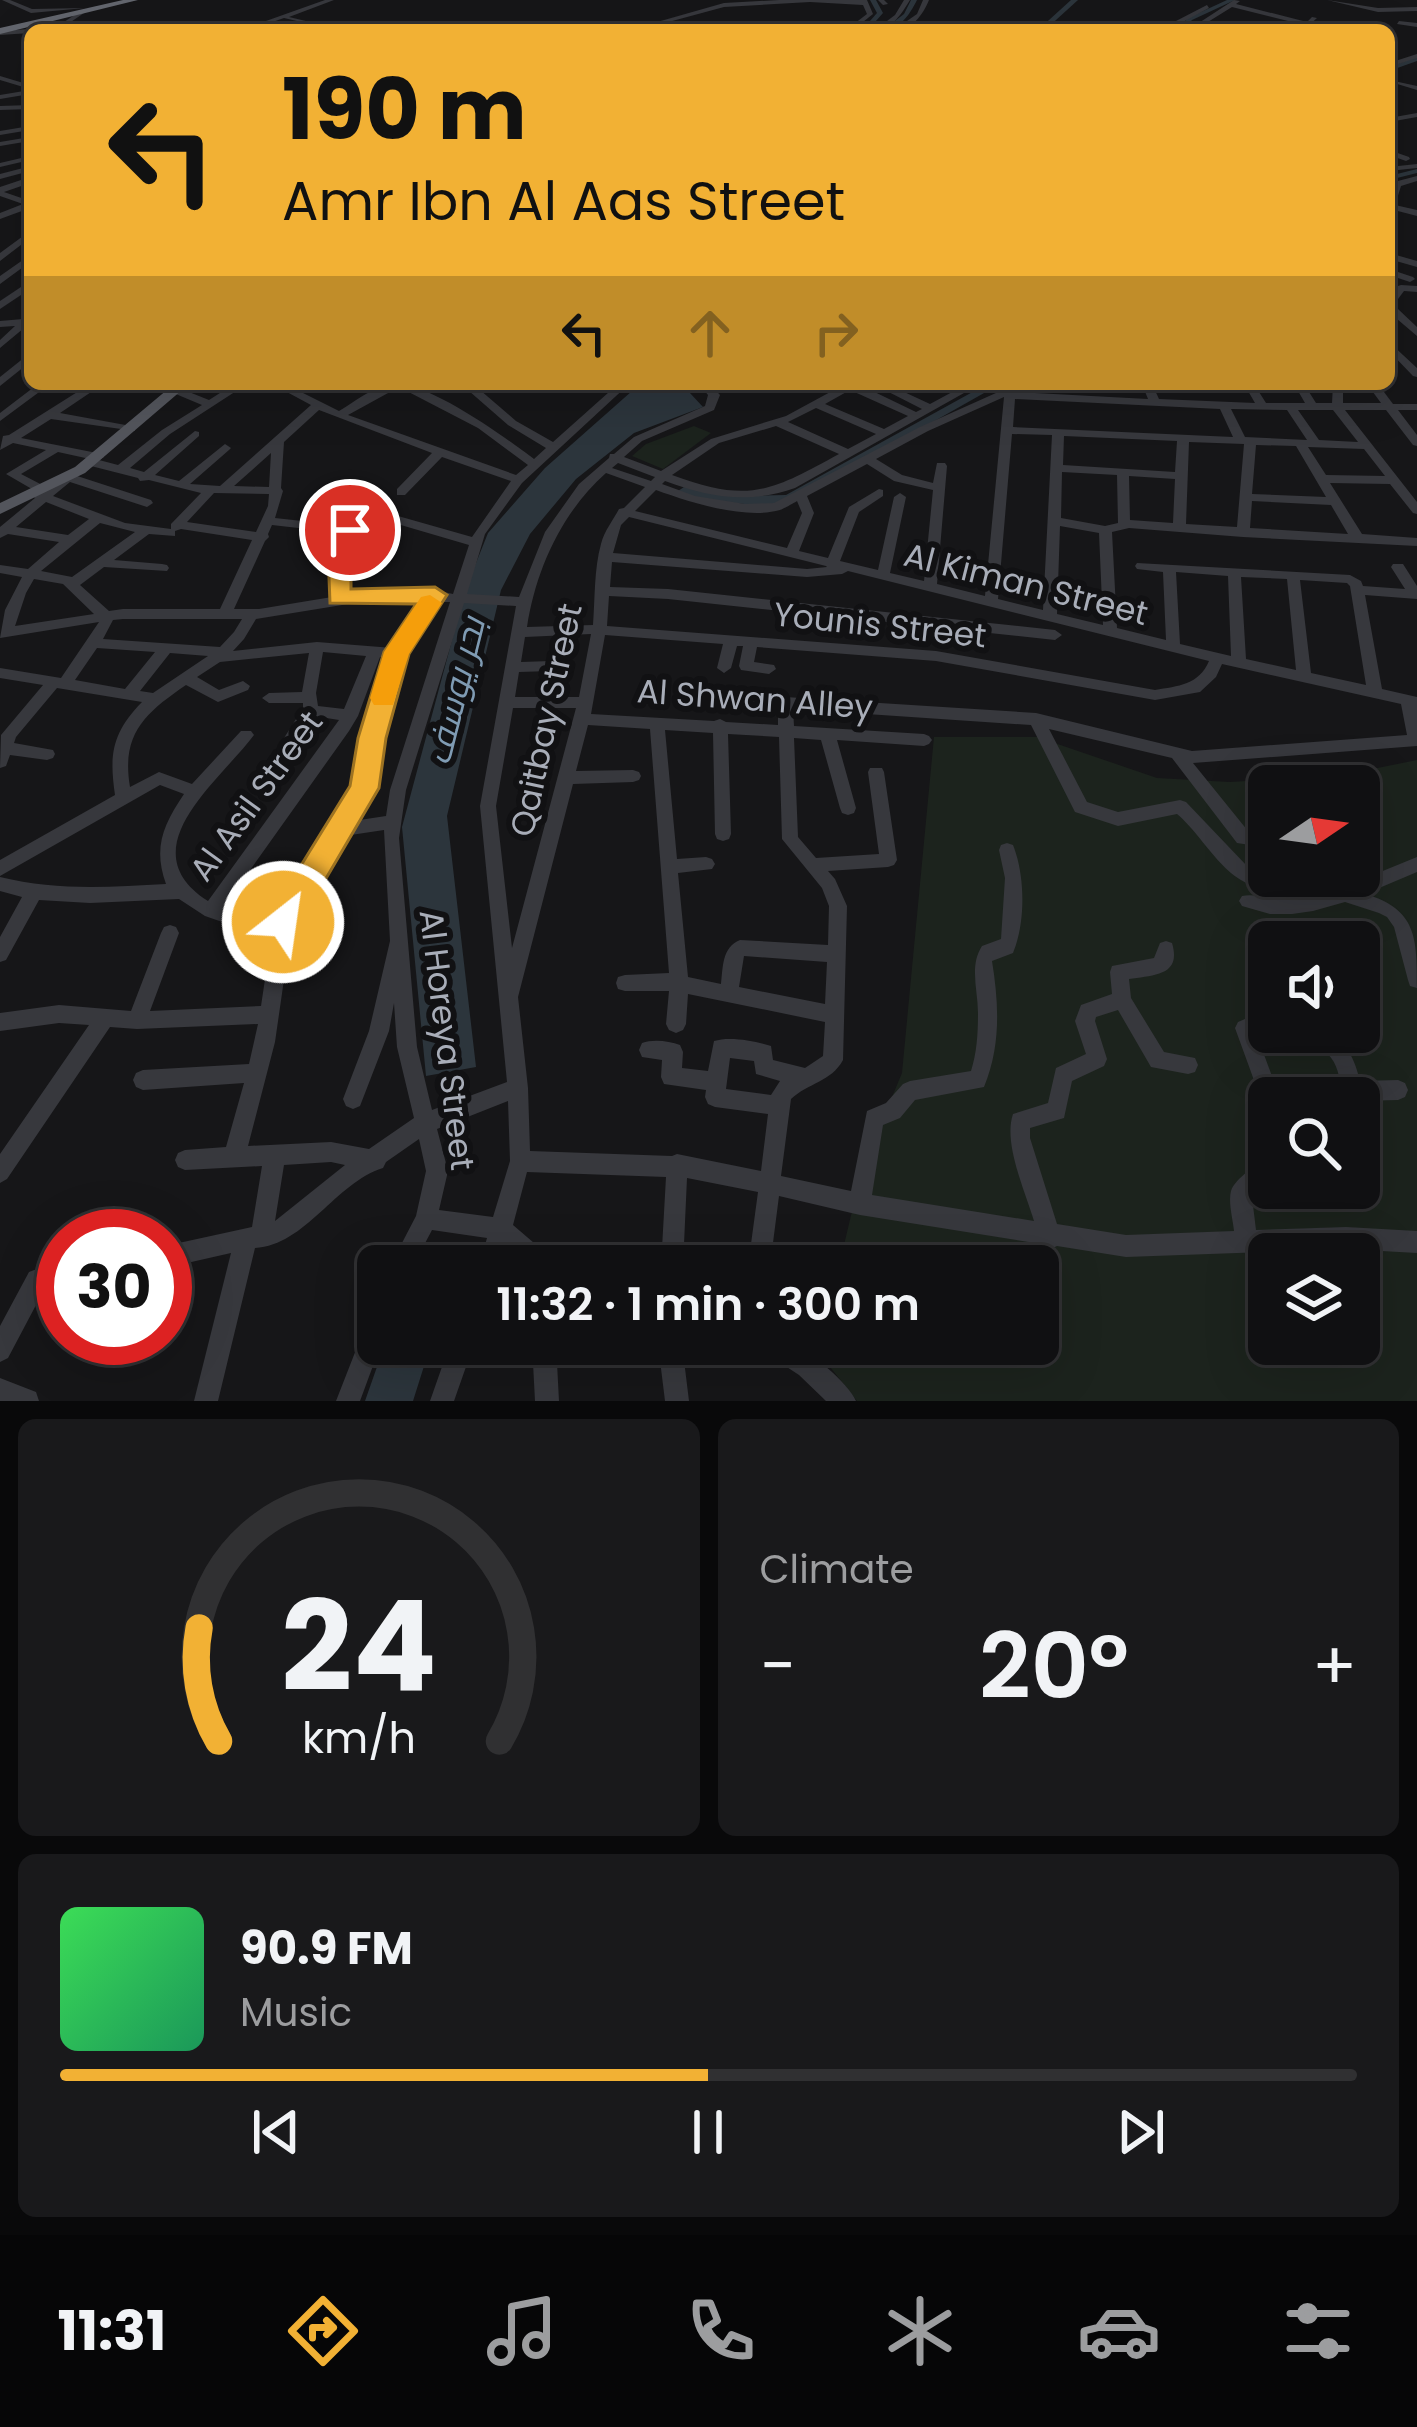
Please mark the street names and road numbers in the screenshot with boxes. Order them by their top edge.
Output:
street label: Al Kiman Street [899,531,1153,637]
street label: Younis Street [771,590,989,660]
street label: Qaitbay Street [498,599,594,841]
street label: Al Shwan Alley [635,667,875,731]
street label: Al Asil Street [178,701,334,891]
street label: Al Horeya Street [408,907,486,1173]

